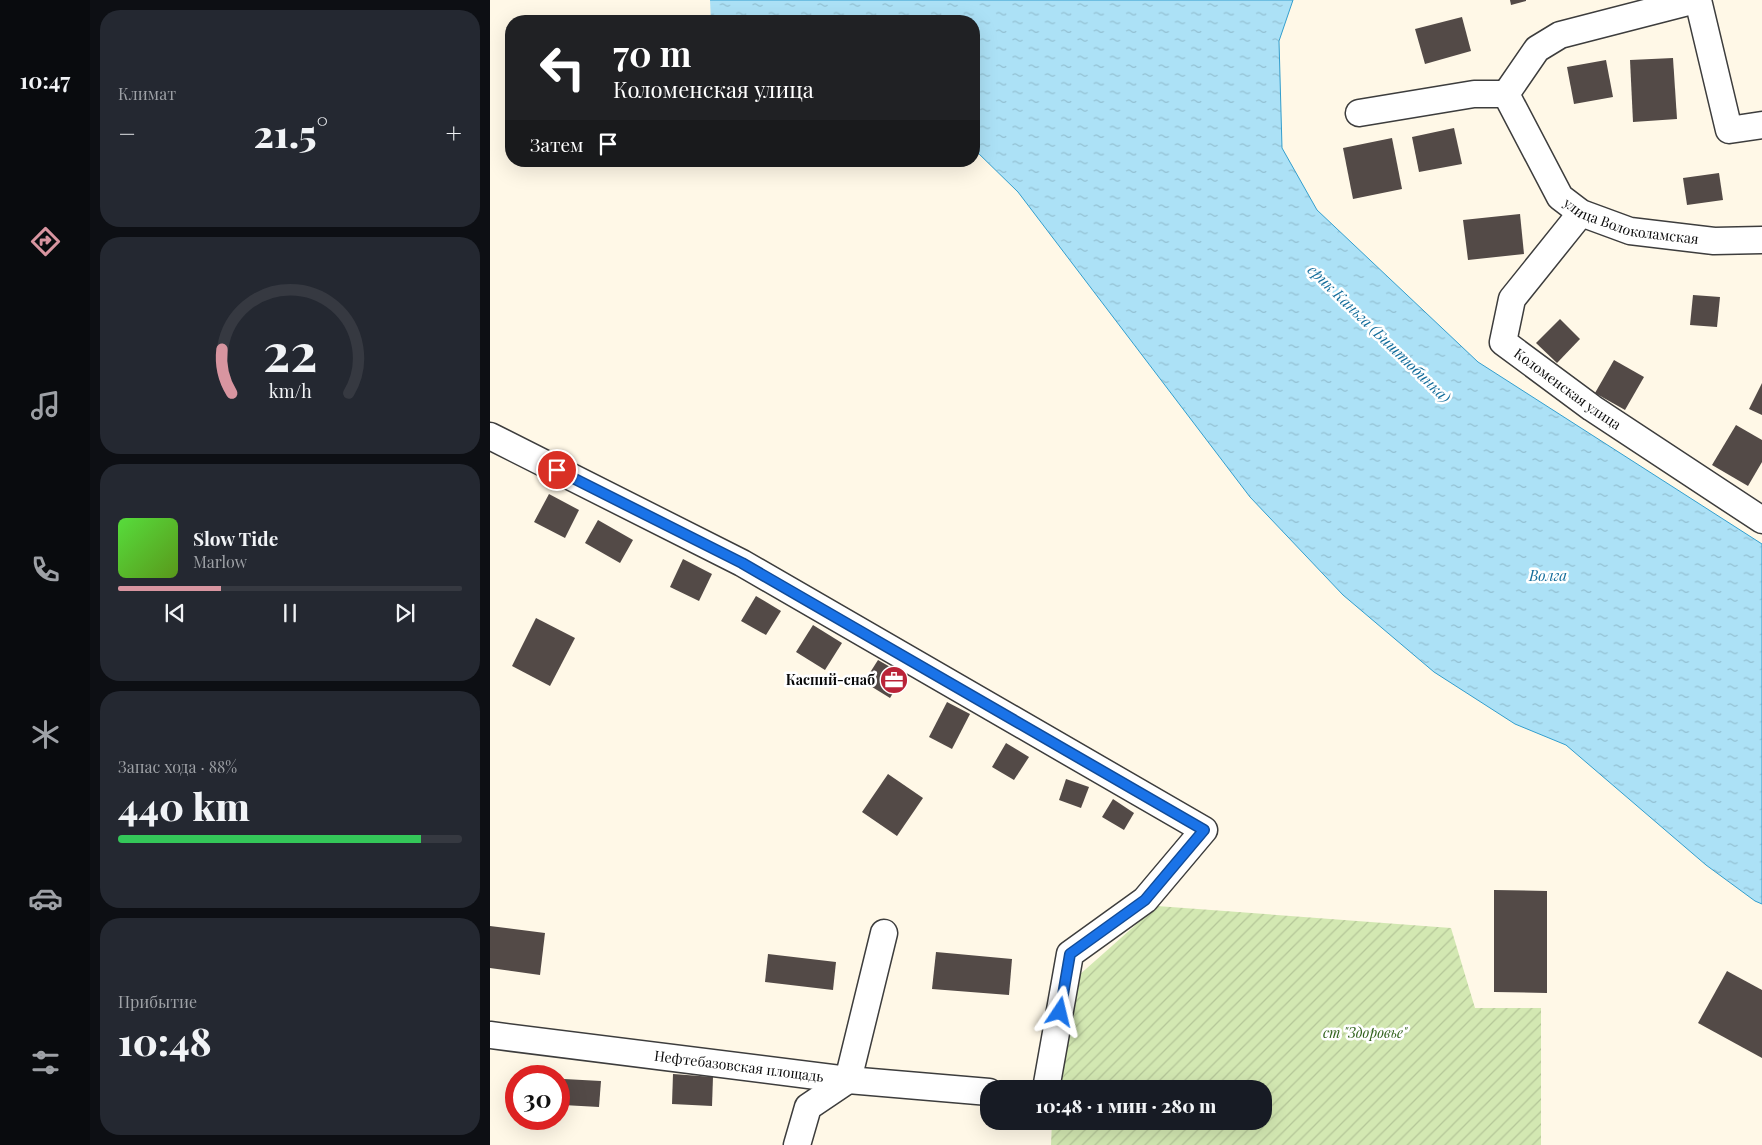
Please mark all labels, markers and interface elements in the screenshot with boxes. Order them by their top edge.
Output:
text: 70 m [613,29,691,76]
icon: left [530,35,595,100]
text: 10:47 [20,65,70,95]
text: Коломенская улица [613,74,814,104]
text: Климат [118,83,176,104]
text: 21.5° [254,107,328,158]
text: − [118,114,136,151]
text: + [446,114,462,151]
icon: arrive [594,130,622,158]
text: Затем [530,131,584,157]
street label: улица Волоколамская [1559,192,1700,248]
icon: directions [28,224,63,259]
water label: ерик Каньга (Биштюбинка) [1304,260,1455,407]
text: 22 [263,316,317,385]
street label: Коломенская улица [1510,343,1625,434]
text: km/h [269,379,312,402]
icon: music [28,388,63,423]
pin [536,449,578,491]
icon: arrive [543,456,571,484]
text: Slow Tide [193,525,278,551]
text: Marlow [193,551,247,572]
icon: phone [28,552,63,587]
water label: Волга [1528,565,1567,585]
icon: previous [161,599,189,627]
icon: pause [276,599,304,627]
icon: next [391,599,419,627]
office icon: Каспий-снаб [879,665,909,695]
place label: Каспий-снаб [786,670,875,689]
icon: climate [28,717,63,752]
text: Запас хода · 88% [118,756,237,777]
text: 440 km [118,780,250,831]
icon: car [28,881,63,916]
position arrow [1033,985,1085,1037]
text: Прибытие [118,991,197,1012]
text: 10:48 [118,1015,211,1066]
park label: ст "Здоровье" [1323,1023,1408,1042]
icon: filters [28,1045,63,1080]
street label: Нефтебазовская площадь [653,1046,825,1086]
speed limit sign: 30 [505,1065,570,1130]
text: 10:48 · 1 мин · 280 m [1036,1092,1216,1118]

